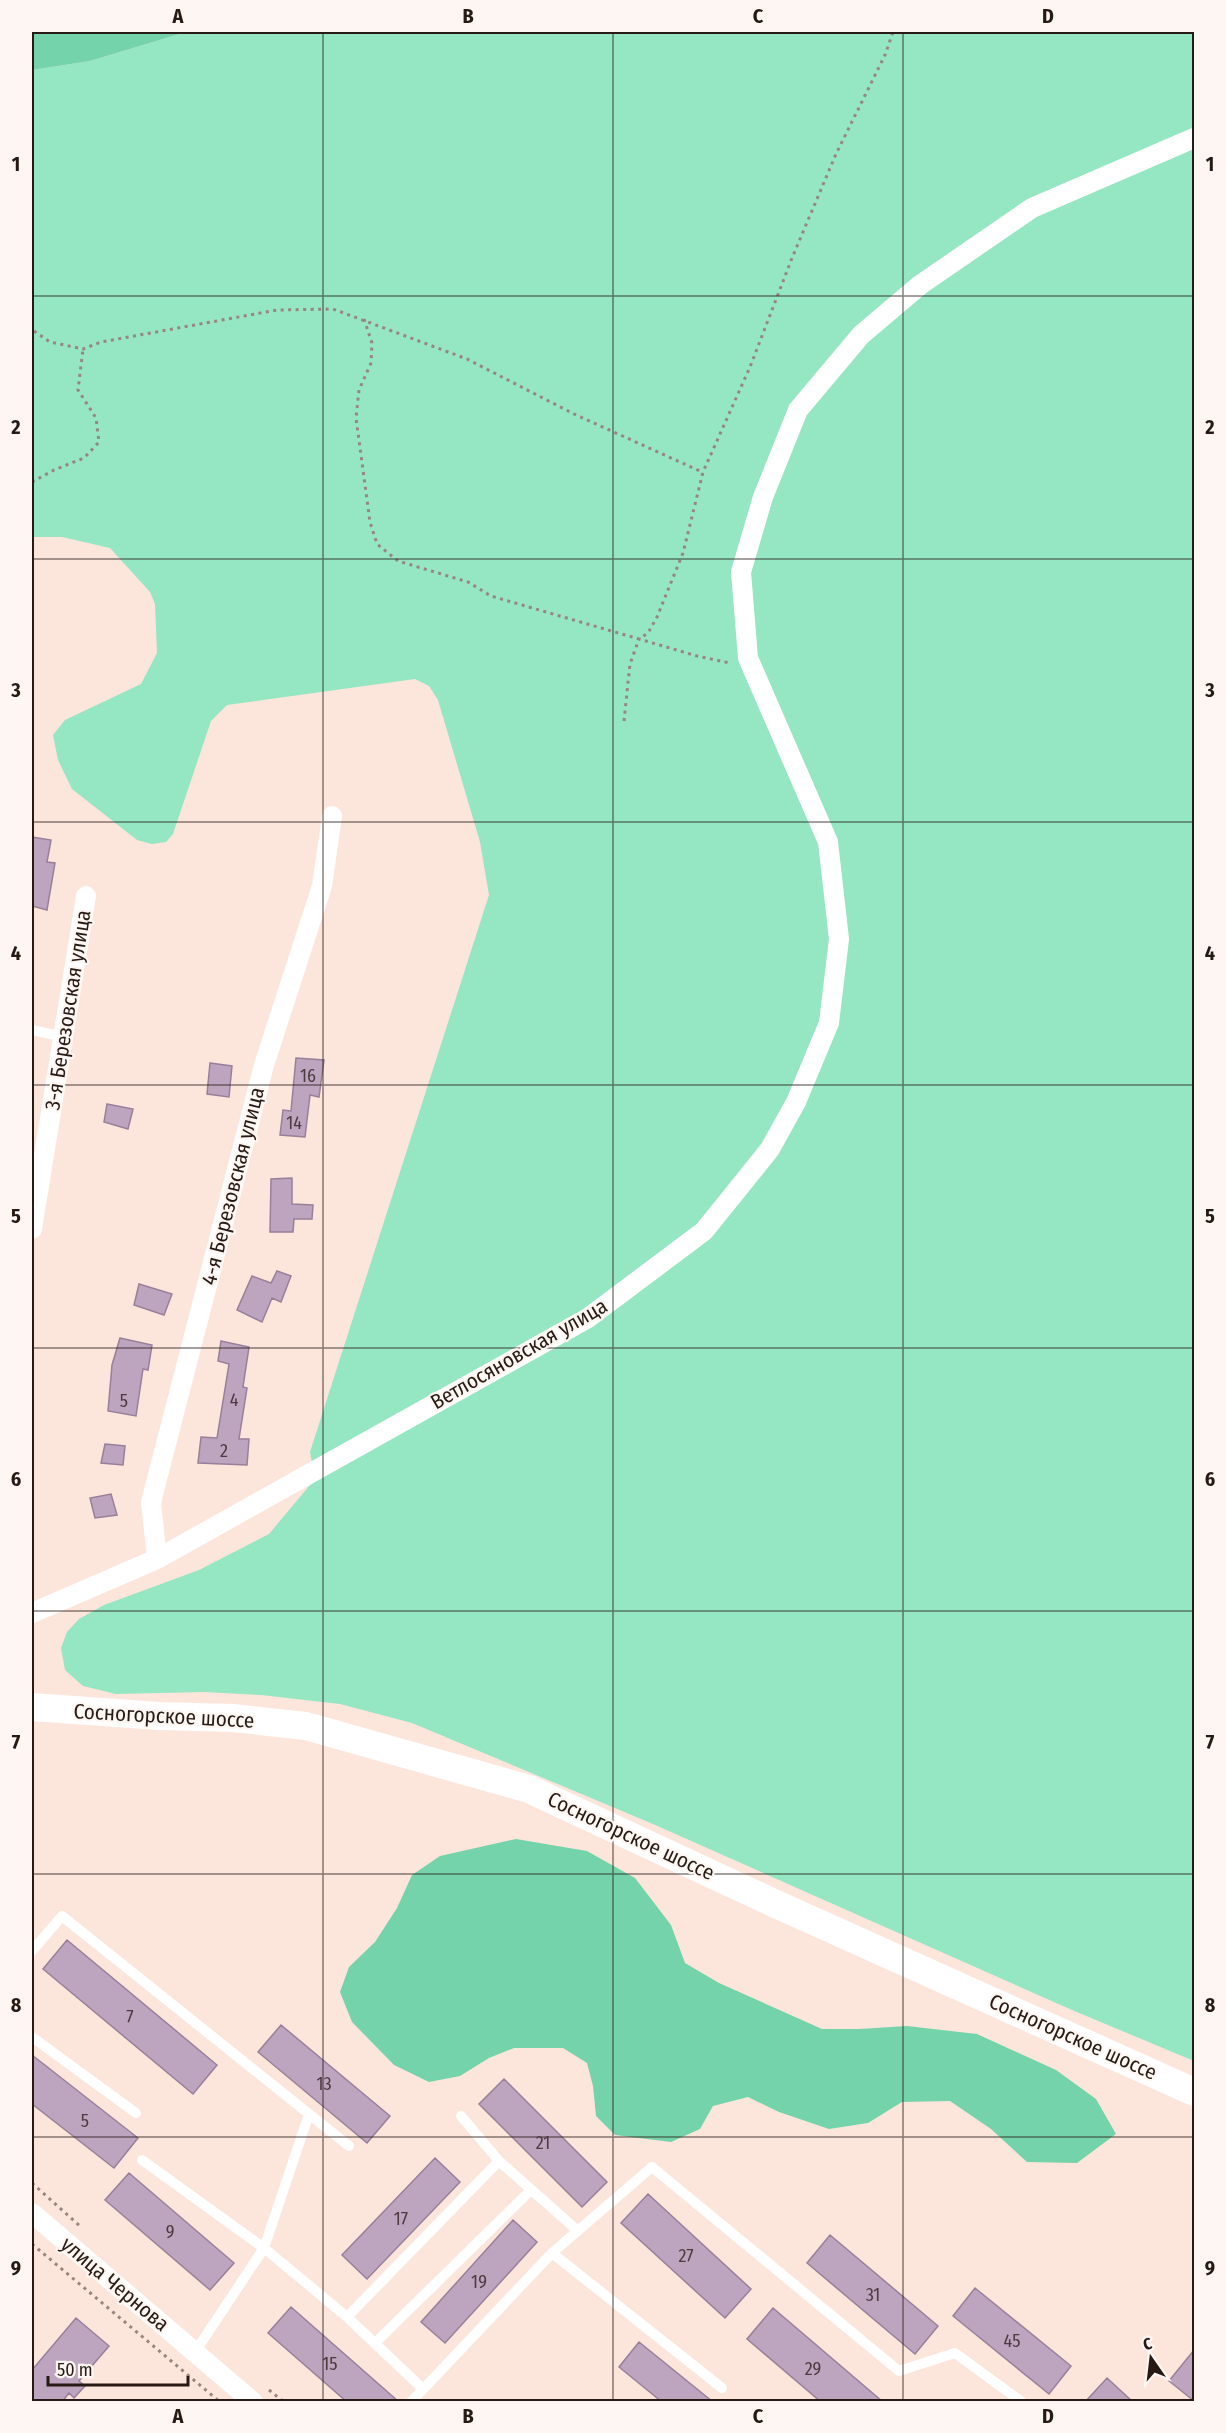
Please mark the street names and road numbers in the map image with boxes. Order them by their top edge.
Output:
street label: 3-я Березовская улица [39,908,97,1112]
street label: 4-я Березовская улица [196,1084,270,1288]
street label: Ветлосяновская улица [426,1293,612,1415]
street label: Сосногорское шоссе [73,1698,255,1734]
street label: Сосногорское шоссе [543,1786,719,1886]
street label: Сосногорское шоссе [985,1988,1161,2086]
street label: улица Чернова [56,2231,174,2337]

